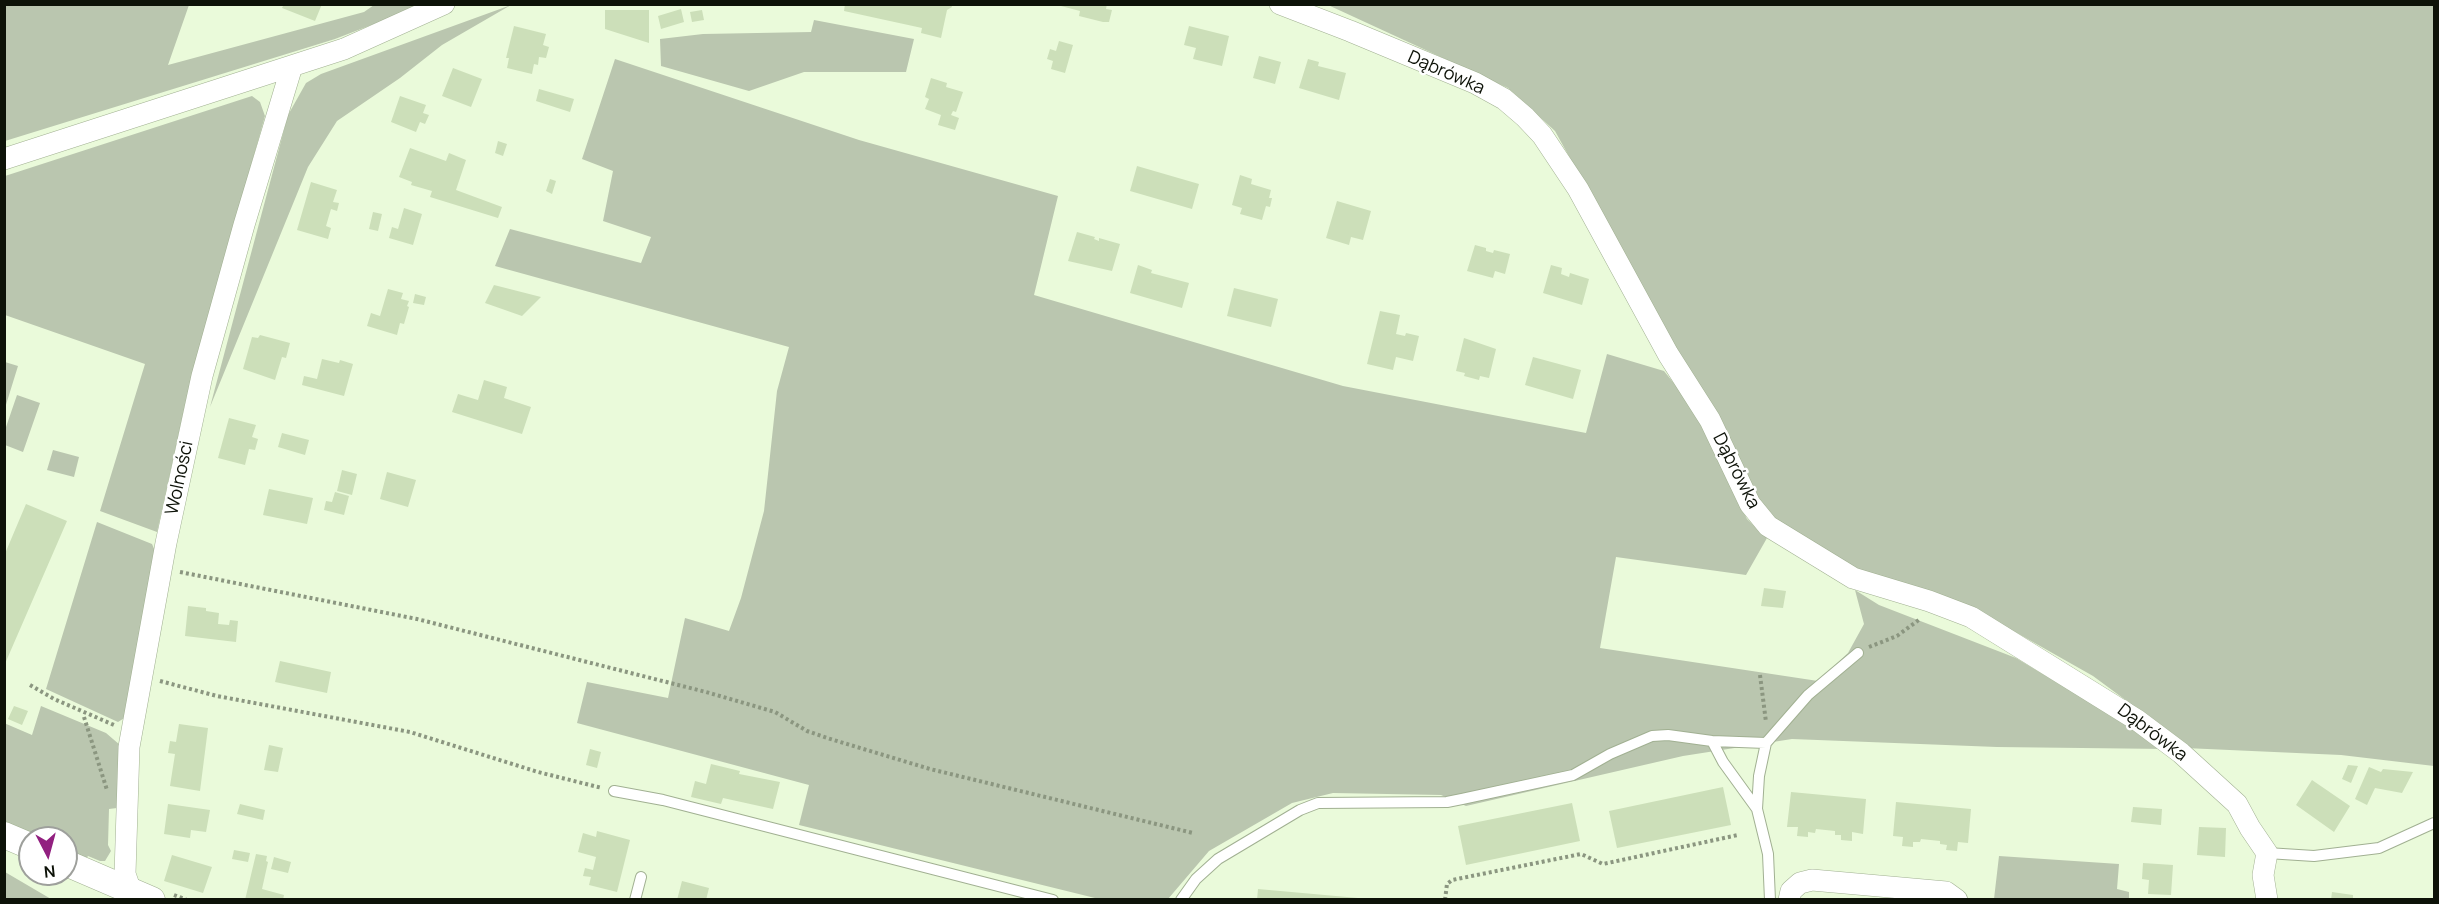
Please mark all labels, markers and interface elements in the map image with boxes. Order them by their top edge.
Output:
street label: Dąbrówka [1404,46,1488,100]
street label: Dąbrówka [1708,430,1764,512]
street label: Wolności [162,439,198,517]
street label: Dąbrówka [2113,700,2191,766]
north arrow [18,826,78,886]
text: N [43,860,57,883]

